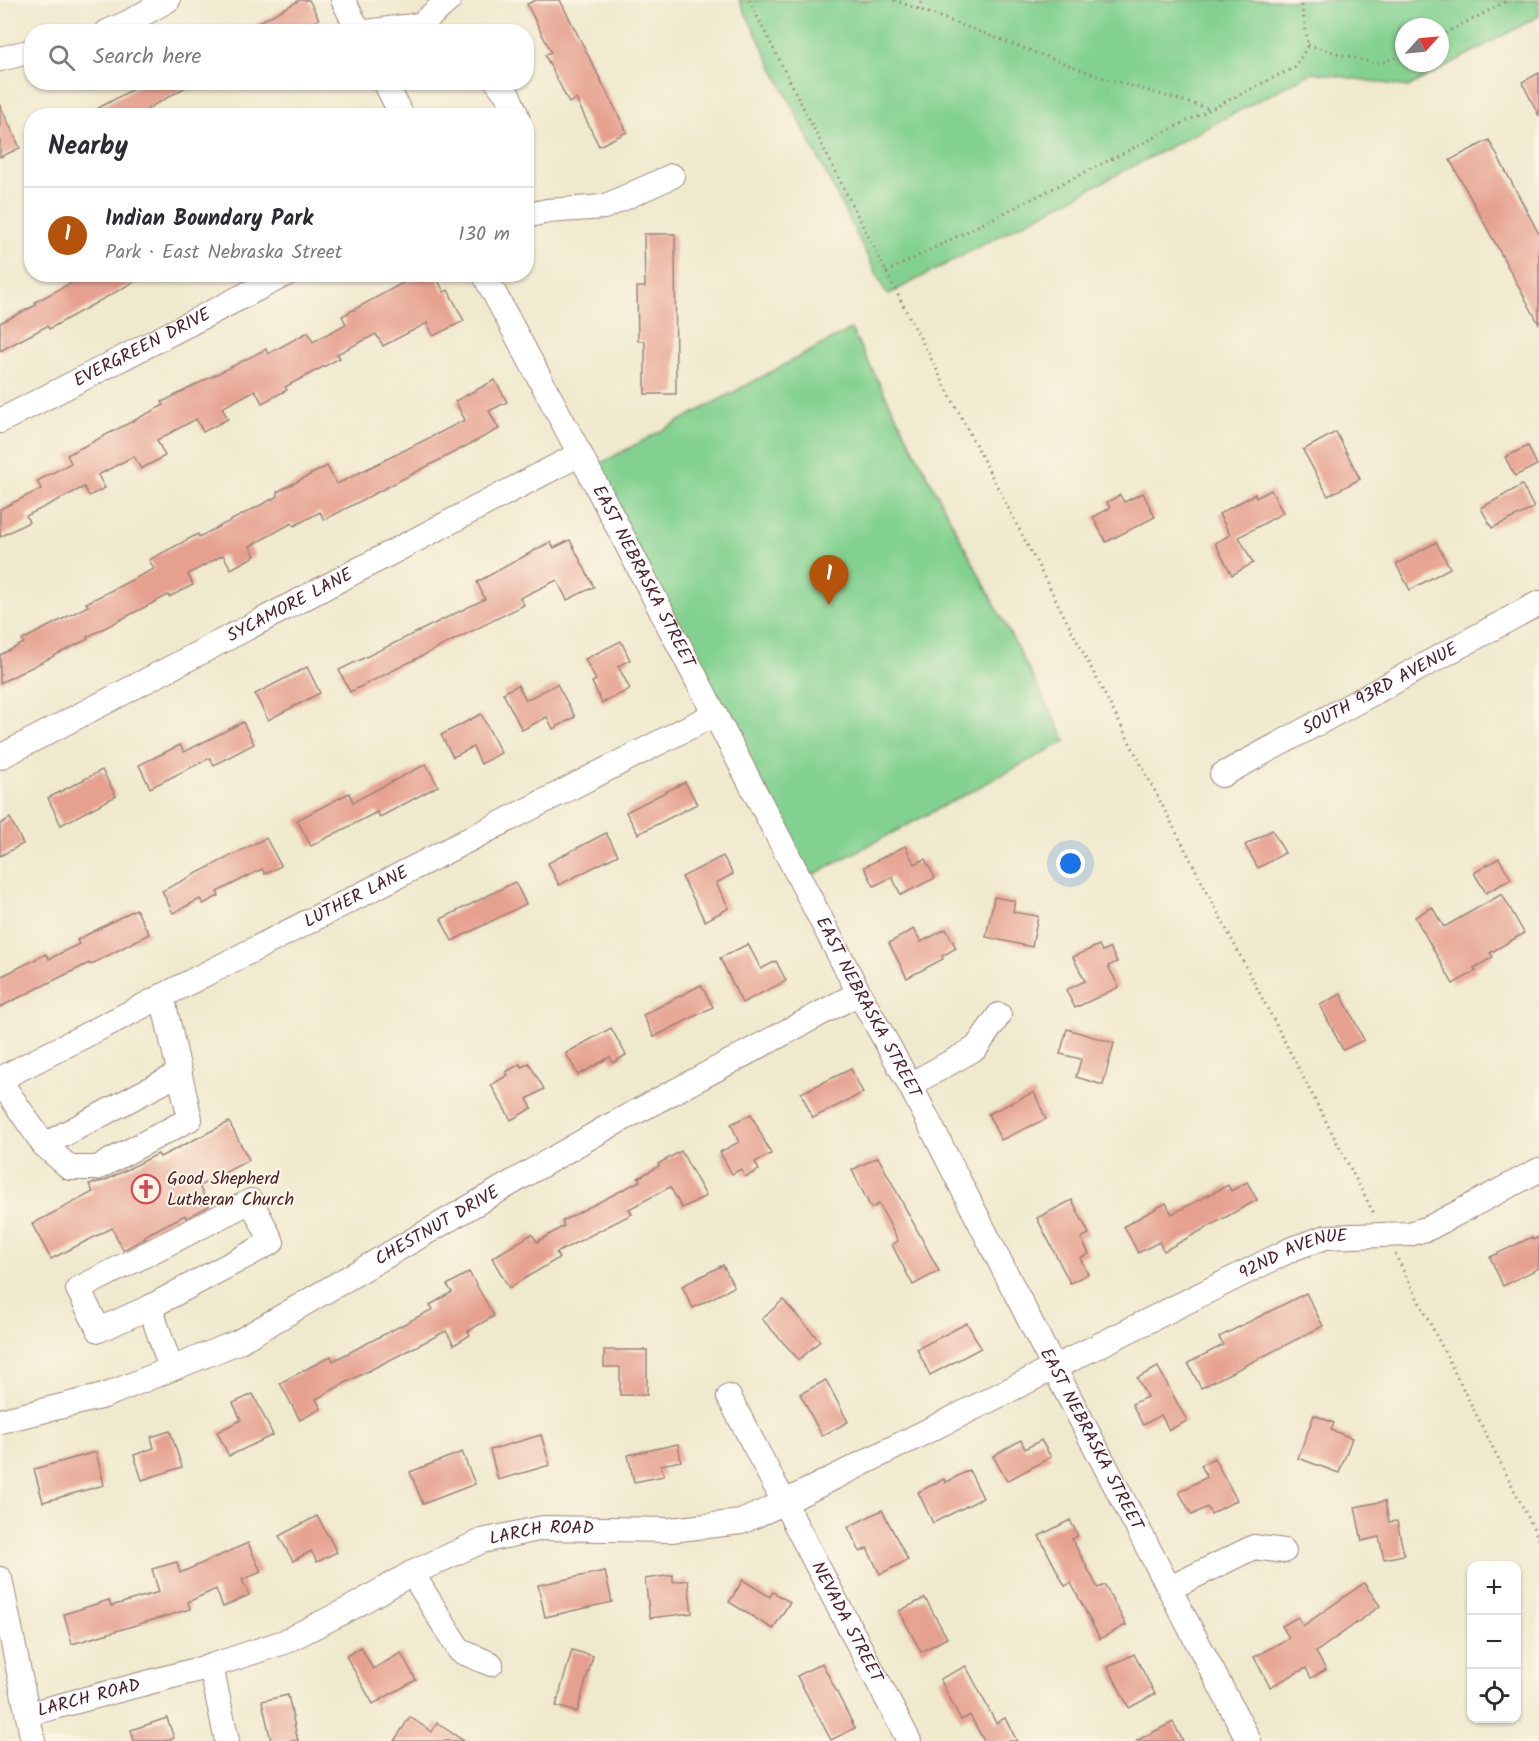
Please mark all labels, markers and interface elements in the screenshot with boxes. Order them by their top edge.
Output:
north arrow [1395,18,1449,72]
search box [24,24,534,90]
text: Search here [93,40,201,75]
icon: search [45,41,78,74]
text: Nearby [48,126,128,168]
text: Indian Boundary Park [105,202,313,237]
text: 1 [64,219,71,251]
text: 130 m [458,219,510,251]
text: Park · East Nebraska Street [105,237,342,269]
street label: EVERGREEN DRIVE [69,300,216,395]
street label: EAST NEBRASKA STREET [584,480,703,674]
pin: 1 [810,556,848,605]
street label: SYCAMORE LANE [222,560,358,651]
street label: SOUTH 93RD AVENUE [1297,635,1464,743]
your location [1056,849,1085,878]
street label: LUTHER LANE [299,858,414,936]
street label: EAST NEBRASKA STREET [807,912,929,1104]
place label: Good Shepherd Lutheran Church [167,1165,294,1215]
church icon: Good Shepherd Lutheran Church [130,1173,162,1205]
street label: CHESTNUT DRIVE [369,1178,506,1274]
street label: 92ND AVENUE [1234,1222,1348,1288]
street label: EAST NEBRASKA STREET [1032,1343,1152,1537]
street label: LARCH ROAD [487,1513,595,1554]
street label: NEVADA STREET [803,1556,891,1689]
map controls [1467,1561,1521,1723]
button: + [1467,1561,1521,1615]
button: − [1467,1615,1521,1669]
button: locate [1467,1669,1521,1723]
street label: LARCH ROAD [34,1671,144,1725]

